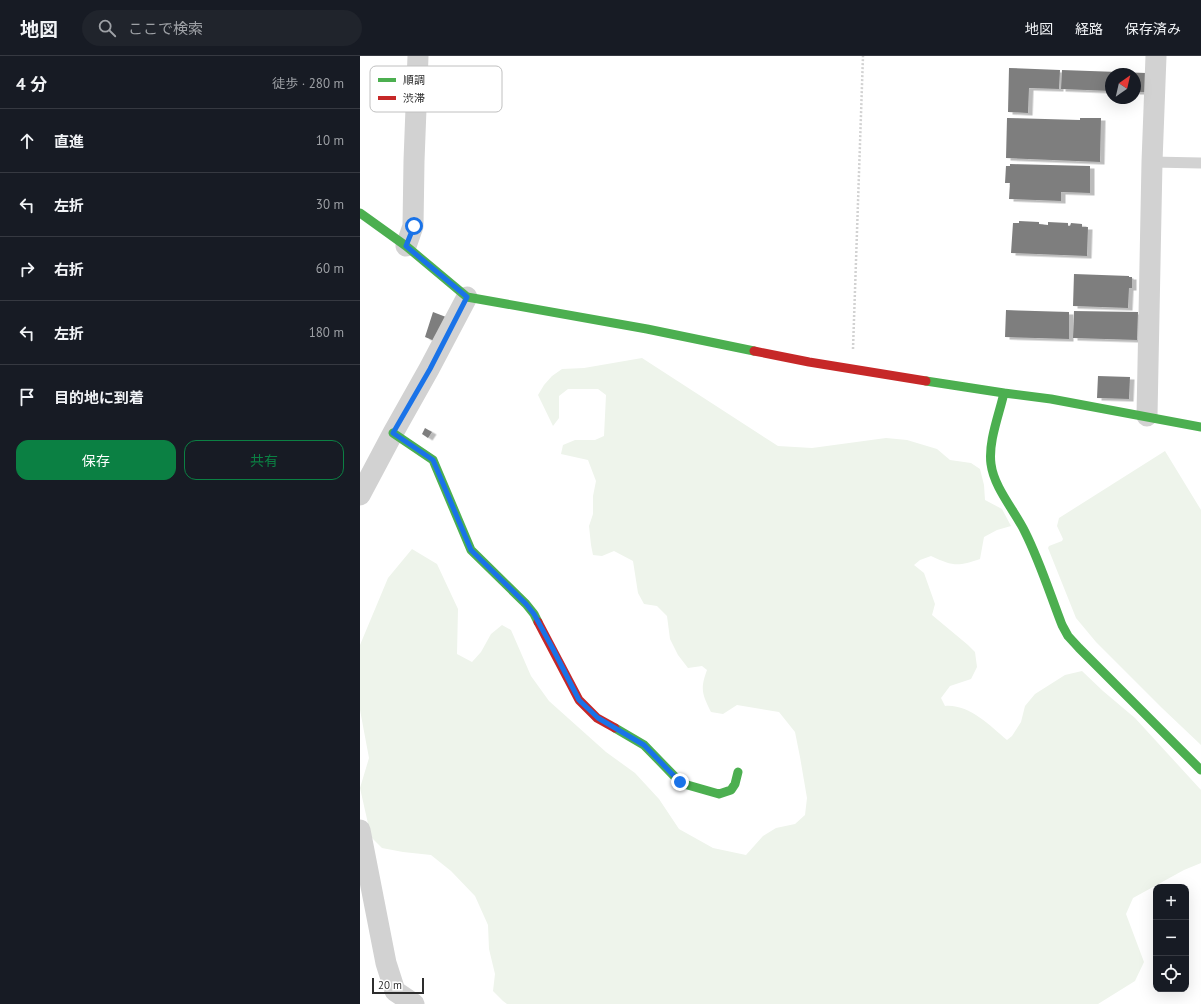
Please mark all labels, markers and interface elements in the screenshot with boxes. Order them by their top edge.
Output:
search box [82,10,362,46]
text: 地図 [20,17,58,41]
icon: search [96,17,118,39]
text: ここで検索 [128,19,203,38]
text: 地図 [1025,20,1053,38]
text: 経路 [1075,20,1103,38]
text: 保存済み [1125,20,1181,38]
legend [370,66,502,112]
north arrow [1105,68,1141,104]
text: 4 分 [16,73,47,95]
text: 順調 [403,73,425,87]
text: 徒歩 · 280 m [272,75,344,92]
text: 渋滞 [403,91,425,105]
icon: ahead [16,130,38,152]
text: 直進 [54,132,84,151]
text: 10 m [316,132,344,149]
icon: left [16,194,38,216]
text: 左折 [54,196,84,215]
text: 30 m [316,196,344,213]
route start [405,217,423,235]
icon: right [16,258,38,280]
text: 右折 [54,260,84,279]
text: 60 m [316,260,344,277]
icon: left [16,322,38,344]
text: 左折 [54,324,84,343]
text: 180 m [309,324,344,341]
icon: arrive [16,386,38,408]
text: 目的地に到着 [54,388,144,407]
button: 保存 [16,440,176,480]
button: 共有 [184,440,344,480]
route end [671,773,689,791]
map controls [1153,884,1189,992]
button: + [1153,884,1189,920]
button: − [1153,920,1189,956]
button: locate [1153,956,1189,992]
scale bar [372,976,424,995]
text: 20 m [378,978,402,992]

